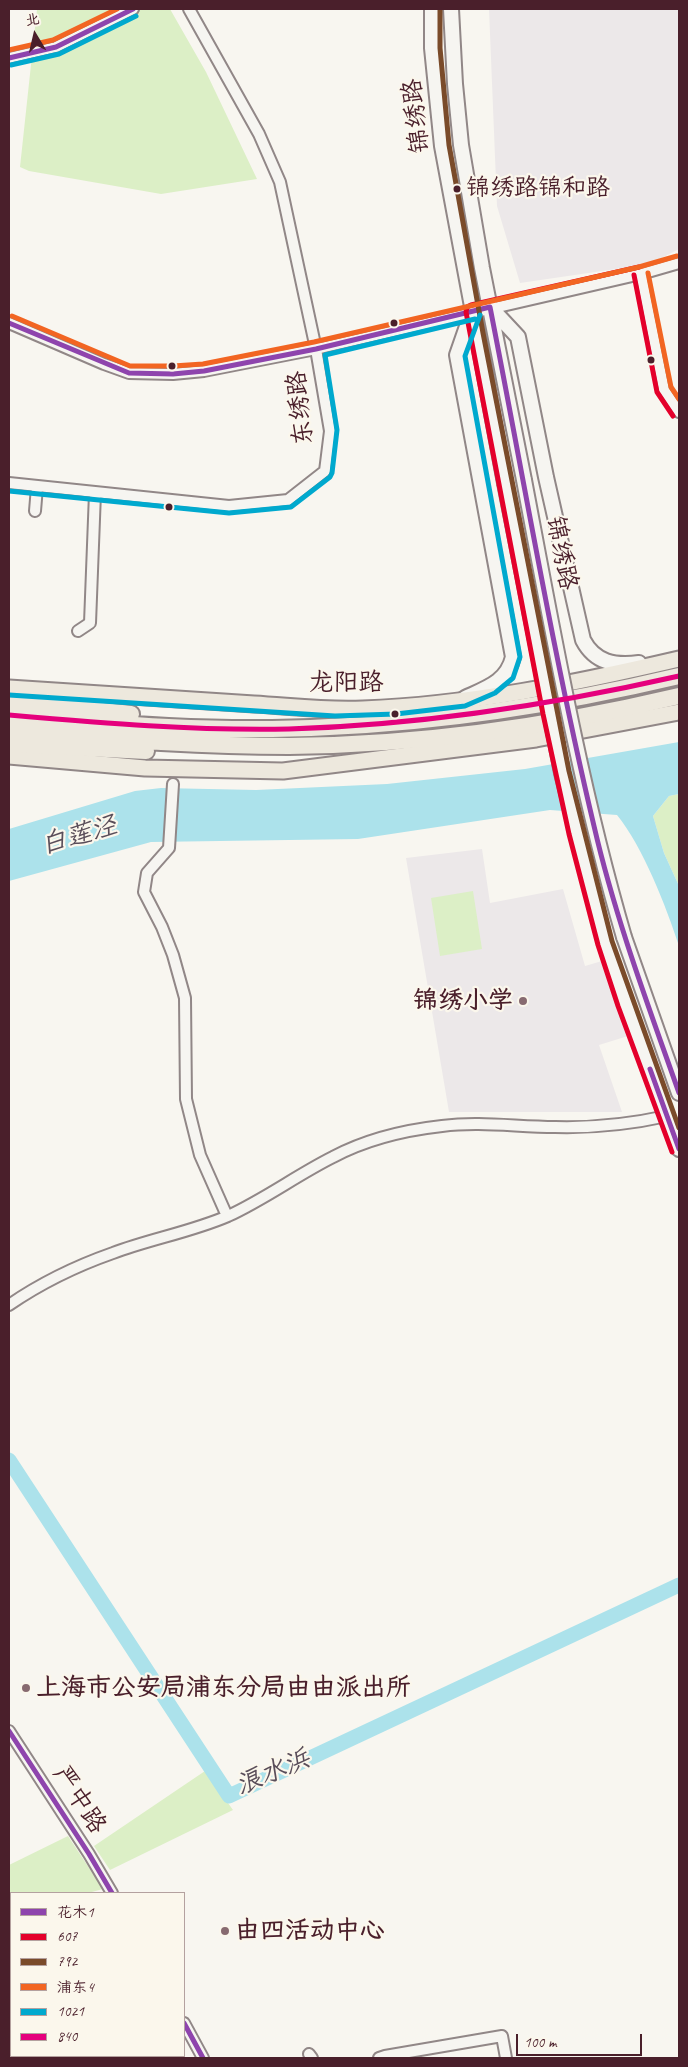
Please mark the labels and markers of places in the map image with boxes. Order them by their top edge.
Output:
place label: 锦绣路锦和路 [466,175,610,203]
marker: 锦绣路锦和路 [452,184,462,194]
unlabelled marker [389,318,399,328]
unlabelled marker [646,355,656,365]
unlabelled marker [167,361,177,371]
unlabelled marker [164,502,174,512]
unlabelled marker [390,709,400,719]
place label: 锦绣小学 [413,986,513,1016]
marker: 锦绣小学 [517,995,529,1007]
place label: 上海市公安局浦东分局由由派出所 [36,1673,411,1703]
marker: 上海市公安局浦东分局由由派出所 [20,1682,32,1694]
place label: 由四活动中心 [235,1916,385,1946]
marker: 由四活动中心 [219,1925,231,1937]

